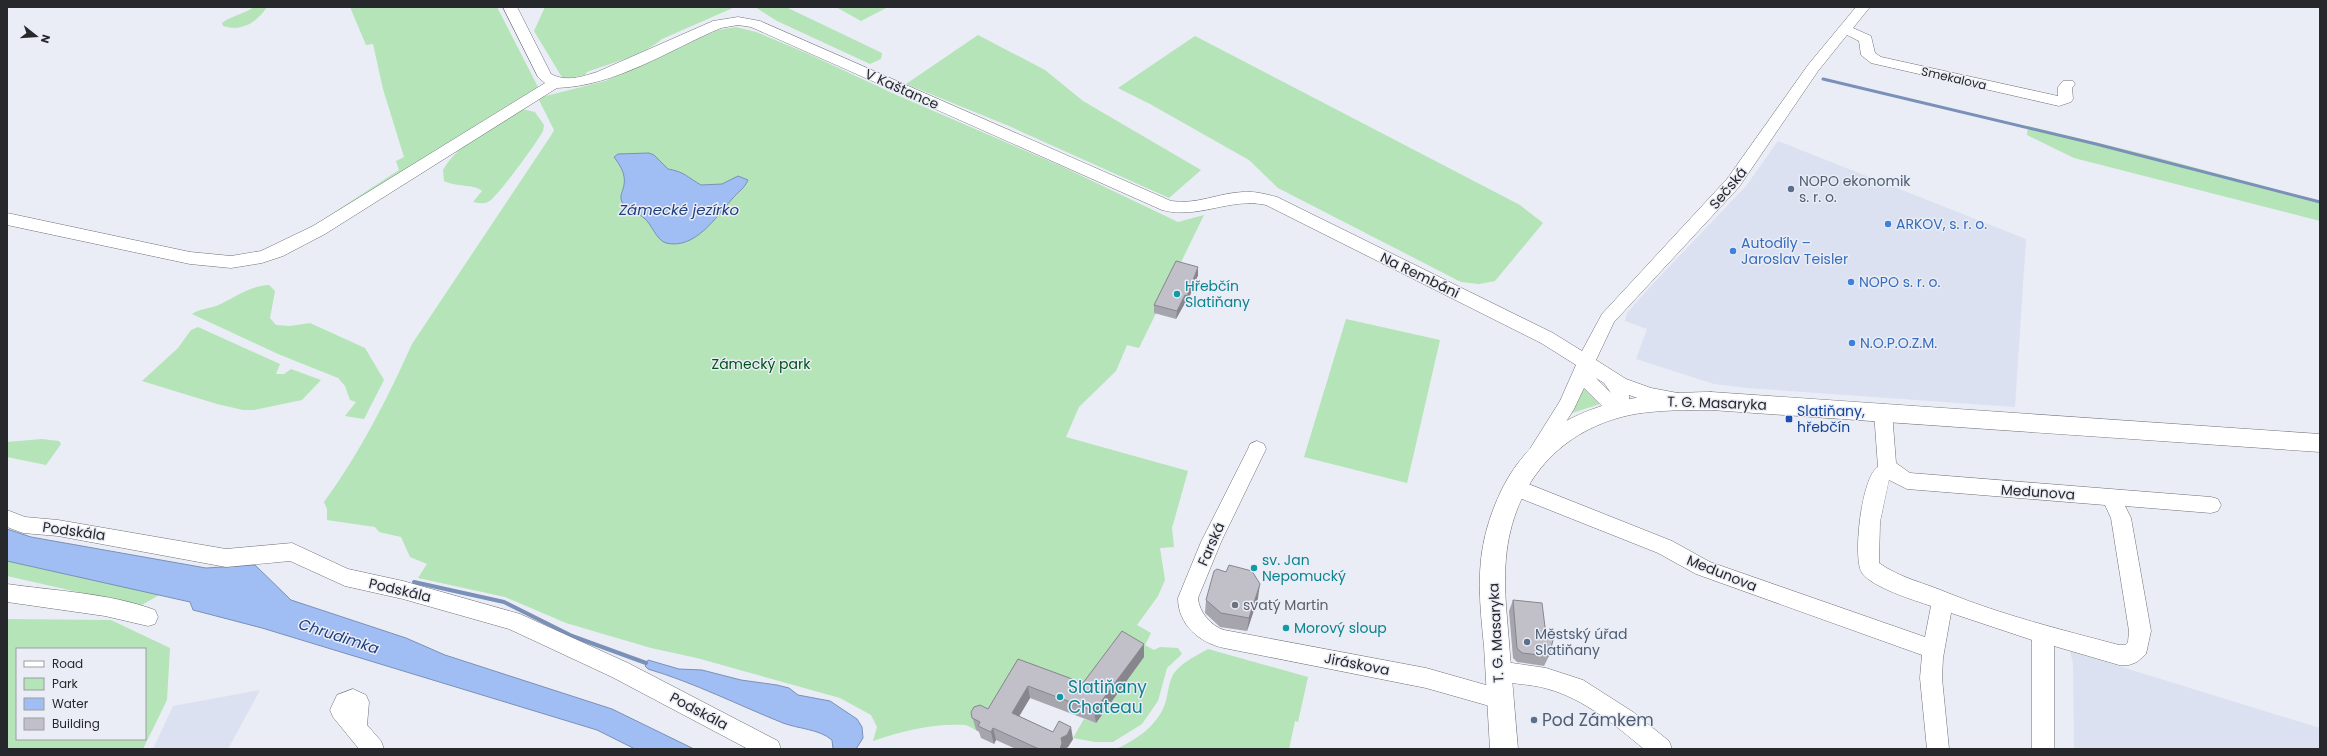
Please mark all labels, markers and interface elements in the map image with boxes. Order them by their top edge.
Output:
north arrow [16,16,56,56]
text: N [37,33,54,45]
street label: Smekalova [1920,62,1988,94]
street label: V Kaštance [862,64,942,114]
street label: Sečská [1704,163,1752,213]
place label: NOPO ekonomik s. r. o. [1799,171,1911,207]
marker: NOPO ekonomik s. r. o. [1786,184,1796,194]
water label: Zámecké jezírko [618,199,739,220]
place label: ARKOV, s. r. o. [1896,214,1987,234]
marker: ARKOV, s. r. o. [1883,219,1893,229]
place label: Autodíly – Jaroslav Teisler [1741,233,1848,269]
marker: Autodíly – Jaroslav Teisler [1728,246,1738,256]
street label: Na Rembáni [1377,247,1463,303]
place label: NOPO s. r. o. [1859,272,1941,292]
place label: Hřebčín Slatiňany [1185,276,1250,312]
marker: NOPO s. r. o. [1846,277,1856,287]
marker: Hřebčín Slatiňany [1172,289,1182,299]
place label: N.O.P.O.Z.M. [1860,333,1937,353]
marker: N.O.P.O.Z.M. [1847,338,1857,348]
park label: Zámecký park [712,354,811,374]
street label: T. G. Masaryka [1667,391,1767,415]
place label: Slatiňany, hřebčín [1797,401,1865,437]
marker: Slatiňany, hřebčín [1784,414,1794,424]
street label: Medunova [2000,479,2076,505]
street label: Podskála [41,517,107,545]
street label: Farská [1193,519,1229,569]
place label: sv. Jan Nepomucký [1262,550,1346,586]
street label: Medunova [1684,550,1760,596]
marker: sv. Jan Nepomucký [1249,563,1259,573]
street label: Podskála [367,573,433,607]
street label: T. G. Masaryka [1483,583,1509,683]
place label: svatý Martin [1243,595,1329,615]
marker: svatý Martin [1230,600,1240,610]
water label: Chrudimka [296,613,382,659]
place label: Morový sloup [1294,618,1387,638]
marker: Morový sloup [1281,623,1291,633]
place label: Městský úřad Slatiňany [1535,624,1627,660]
marker: Městský úřad Slatiňany [1522,637,1532,647]
legend [16,648,146,740]
street label: Jiráskova [1323,648,1391,680]
text: Road [52,655,83,672]
text: Park [52,675,79,692]
place label: Slatiňany Chateau [1068,675,1147,719]
street label: Podskála [666,687,732,735]
marker: Slatiňany Chateau [1055,692,1065,702]
text: Water [52,695,89,712]
place label: Pod Zámkem [1542,708,1654,732]
text: Building [52,715,100,732]
marker: Pod Zámkem [1529,715,1539,725]

